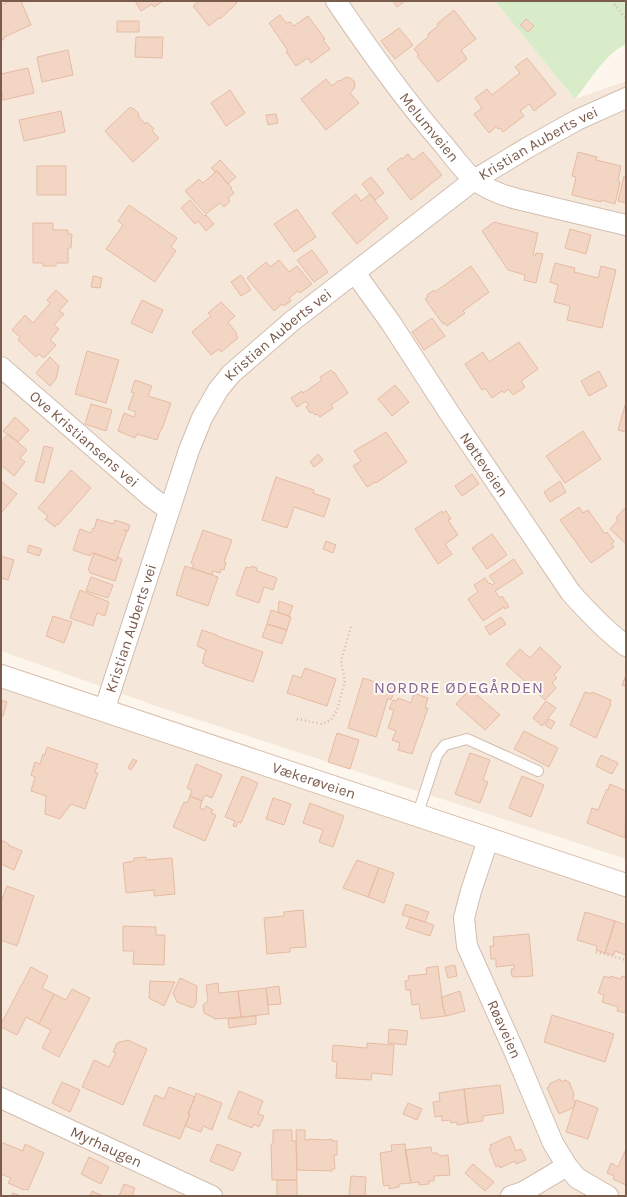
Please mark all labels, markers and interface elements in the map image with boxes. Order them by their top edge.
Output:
street label: Melumveien [396,89,463,166]
street label: Kristian Auberts vei [475,103,601,184]
street label: Kristian Auberts vei [220,285,335,384]
street label: Ove Kristiansens vei [26,387,142,491]
street label: Nøtteveien [456,429,512,500]
street label: Kristian Auberts vei [102,562,160,695]
district label: NORDRE ØDEGÅRDEN [374,678,544,697]
street label: Vækerøveien [270,758,358,803]
street label: Røaveien [483,997,525,1061]
street label: Myrhaugen [68,1123,145,1171]

